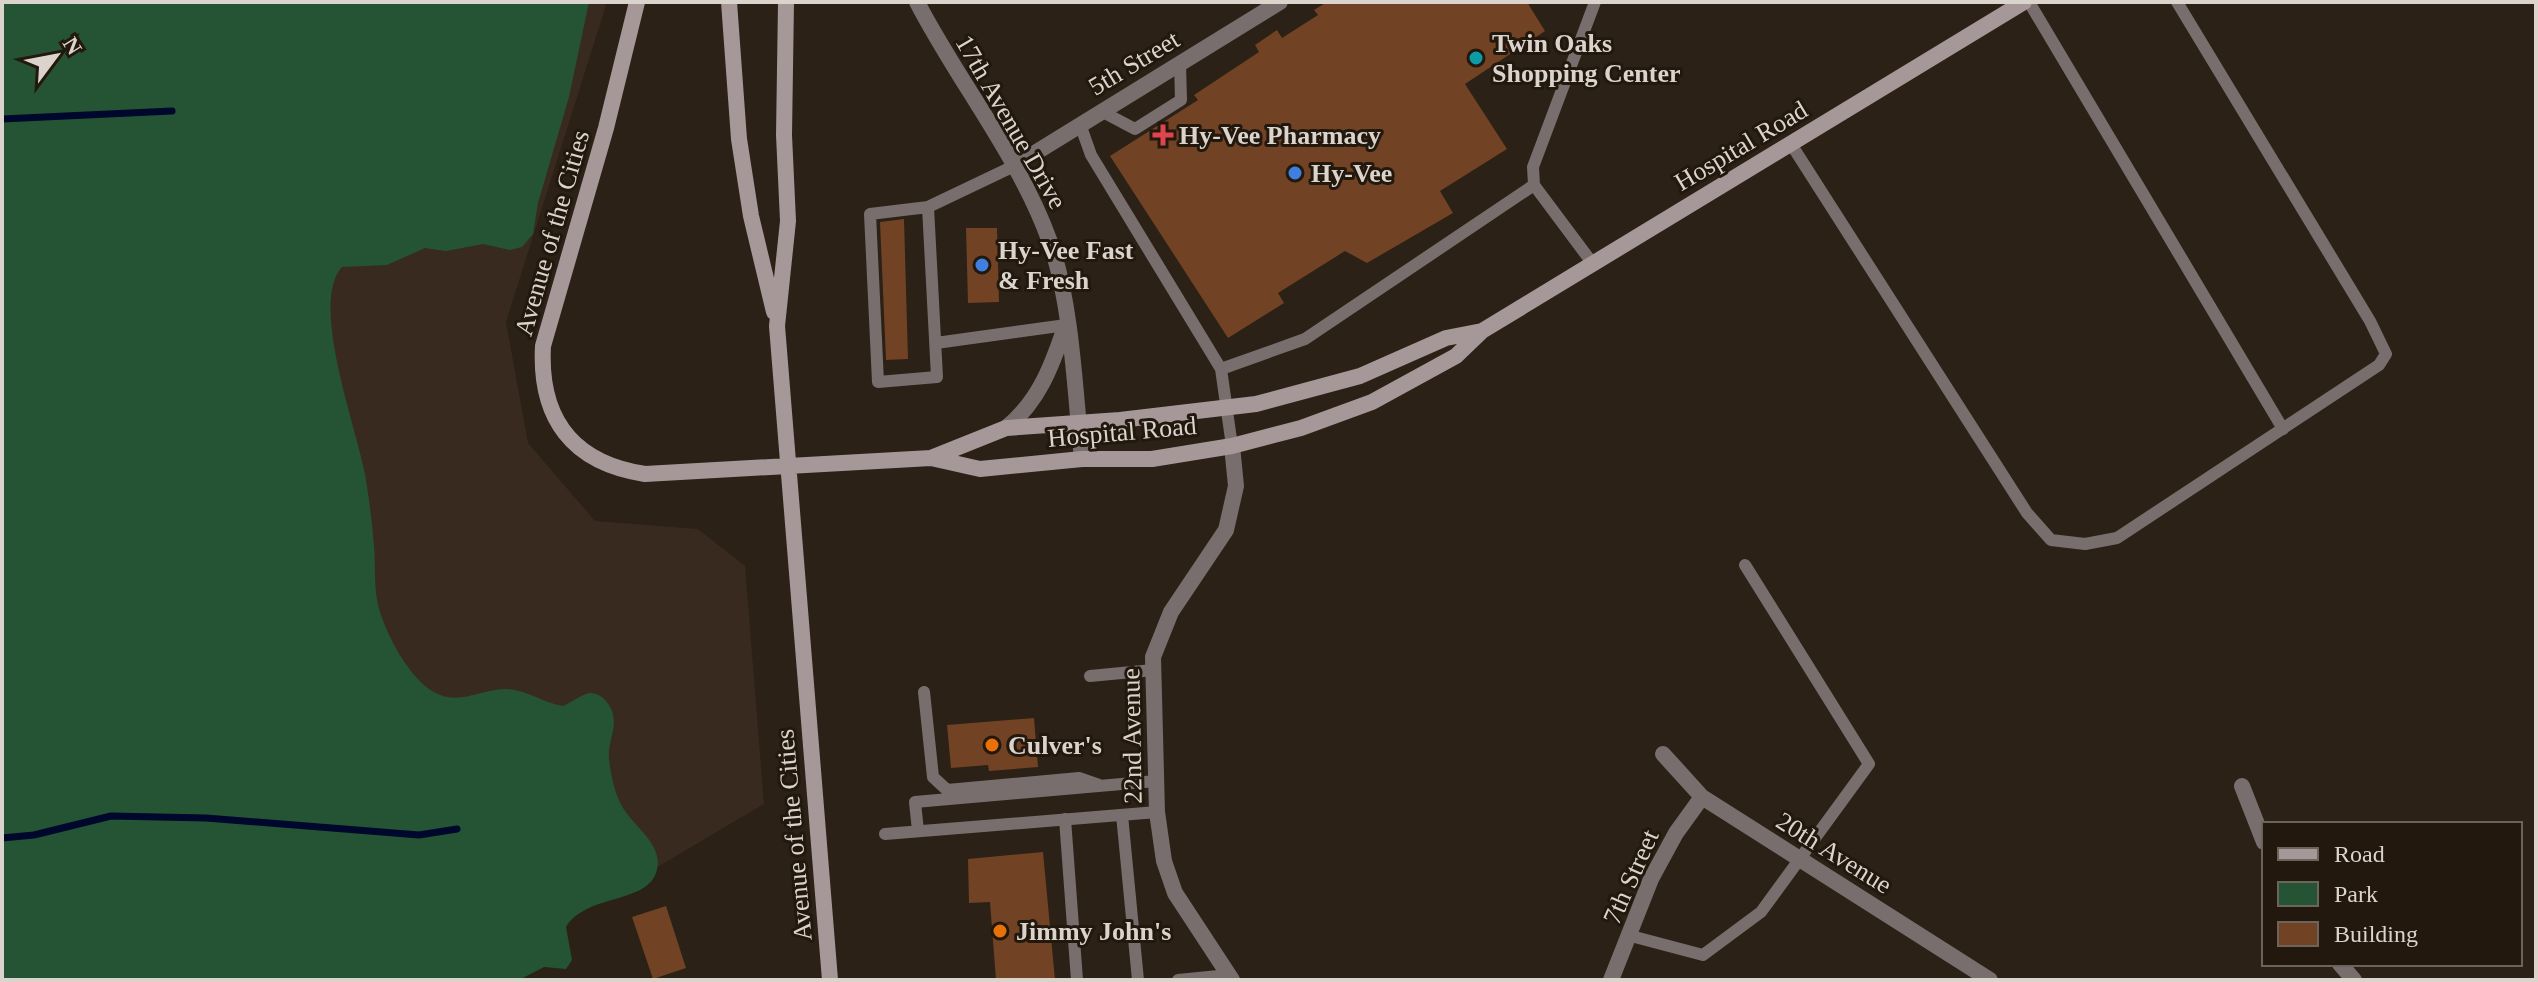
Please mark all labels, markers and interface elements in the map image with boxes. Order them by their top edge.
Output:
north arrow [16,16,96,96]
street label: 5th Street [1084,24,1185,101]
place label: Twin Oaks Shopping Center [1492,29,1681,88]
street label: 17th Avenue Drive [949,30,1073,214]
text: N [58,32,87,59]
marker: Twin Oaks Shopping Center [1467,49,1485,67]
street label: Hospital Road [1669,95,1813,197]
place label: Hy-Vee Pharmacy [1179,121,1381,150]
marker: Hy-Vee Pharmacy [1154,126,1172,144]
street label: Avenue of the Cities [509,127,595,339]
place label: Hy-Vee [1311,159,1392,188]
marker: Hy-Vee [1286,164,1304,182]
place label: Hy-Vee Fast & Fresh [998,236,1134,295]
marker: Hy-Vee Fast & Fresh [973,256,991,274]
street label: Hospital Road [1046,411,1198,453]
street label: 22nd Avenue [1116,668,1148,804]
street label: Avenue of the Cities [770,728,818,942]
place label: Culver's [1008,731,1102,760]
marker: Culver's [983,736,1001,754]
street label: 20th Avenue [1771,806,1897,900]
legend [2262,822,2522,966]
street label: 7th Street [1597,825,1665,929]
text: Road [2334,841,2385,867]
text: Park [2334,881,2378,907]
place label: Jimmy John's [1016,917,1171,946]
text: Building [2334,921,2418,947]
marker: Jimmy John's [991,922,1009,940]

